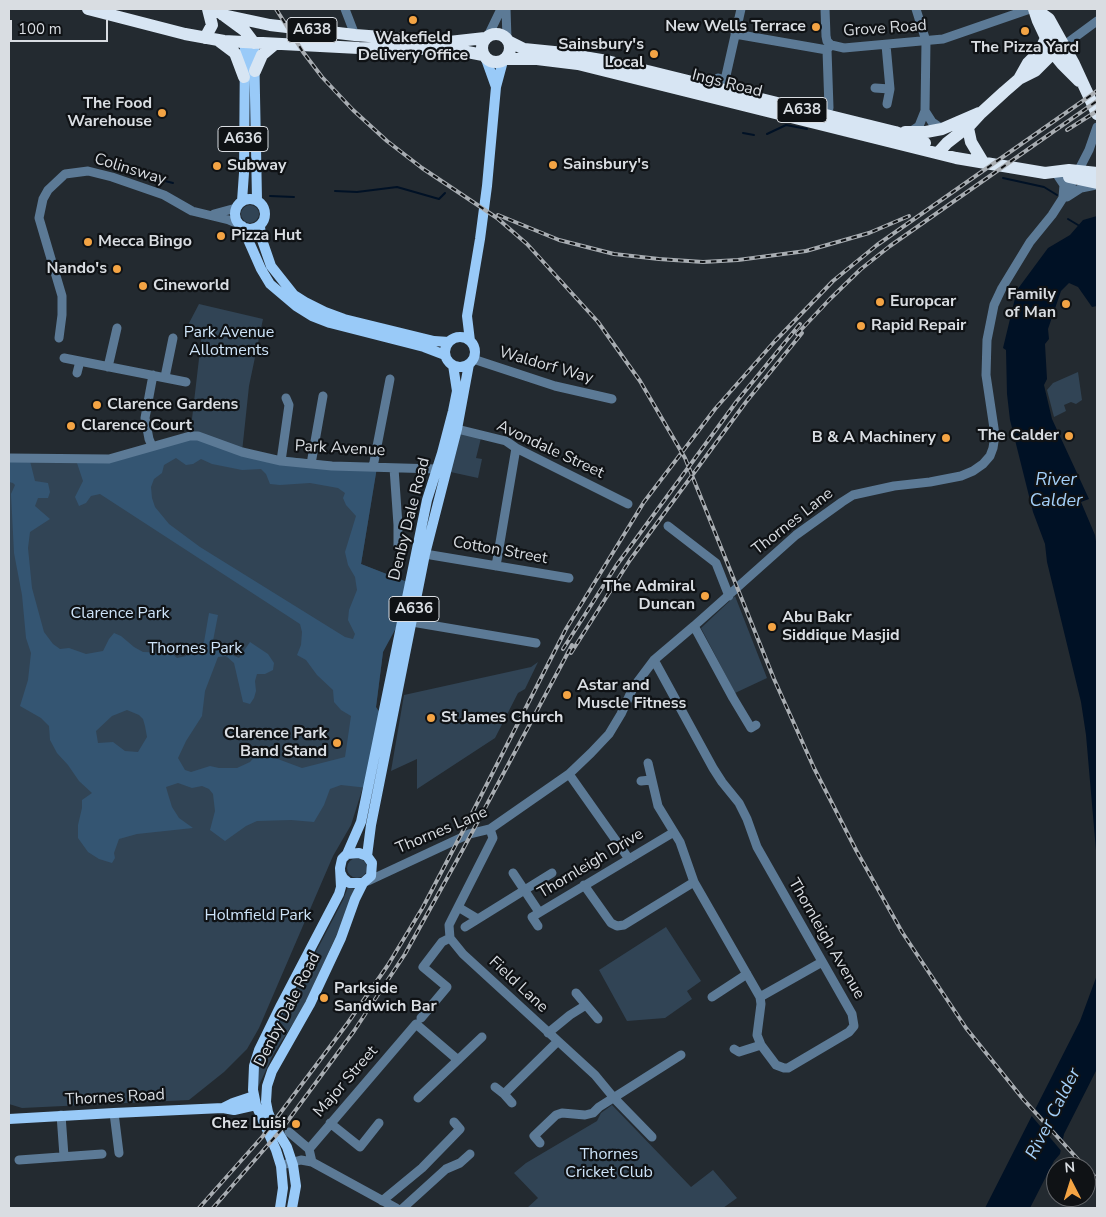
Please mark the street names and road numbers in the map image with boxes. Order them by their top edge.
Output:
street label: Grove Road [842,16,928,42]
road number: A638 [287,18,337,42]
street label: Ings Road [690,66,764,102]
road number: A638 [777,98,827,122]
road number: A636 [218,126,268,152]
street label: Colinsway [92,150,168,190]
street label: Waldorf Way [497,343,595,389]
street label: Avondale Street [493,417,607,483]
street label: Park Avenue [294,437,386,461]
street label: Denby Dale Road [385,456,435,582]
street label: Thornes Lane [749,484,837,560]
street label: Cotton Street [451,533,549,569]
road number: A636 [389,596,439,622]
street label: Thornes Lane [393,803,491,859]
street label: Thornleigh Drive [535,825,647,903]
street label: Thornleigh Avenue [784,875,868,1003]
street label: Denby Dale Road [251,950,325,1070]
street label: Field Lane [484,953,552,1017]
street label: Major Street [310,1042,382,1122]
street label: Thornes Road [65,1086,165,1110]

